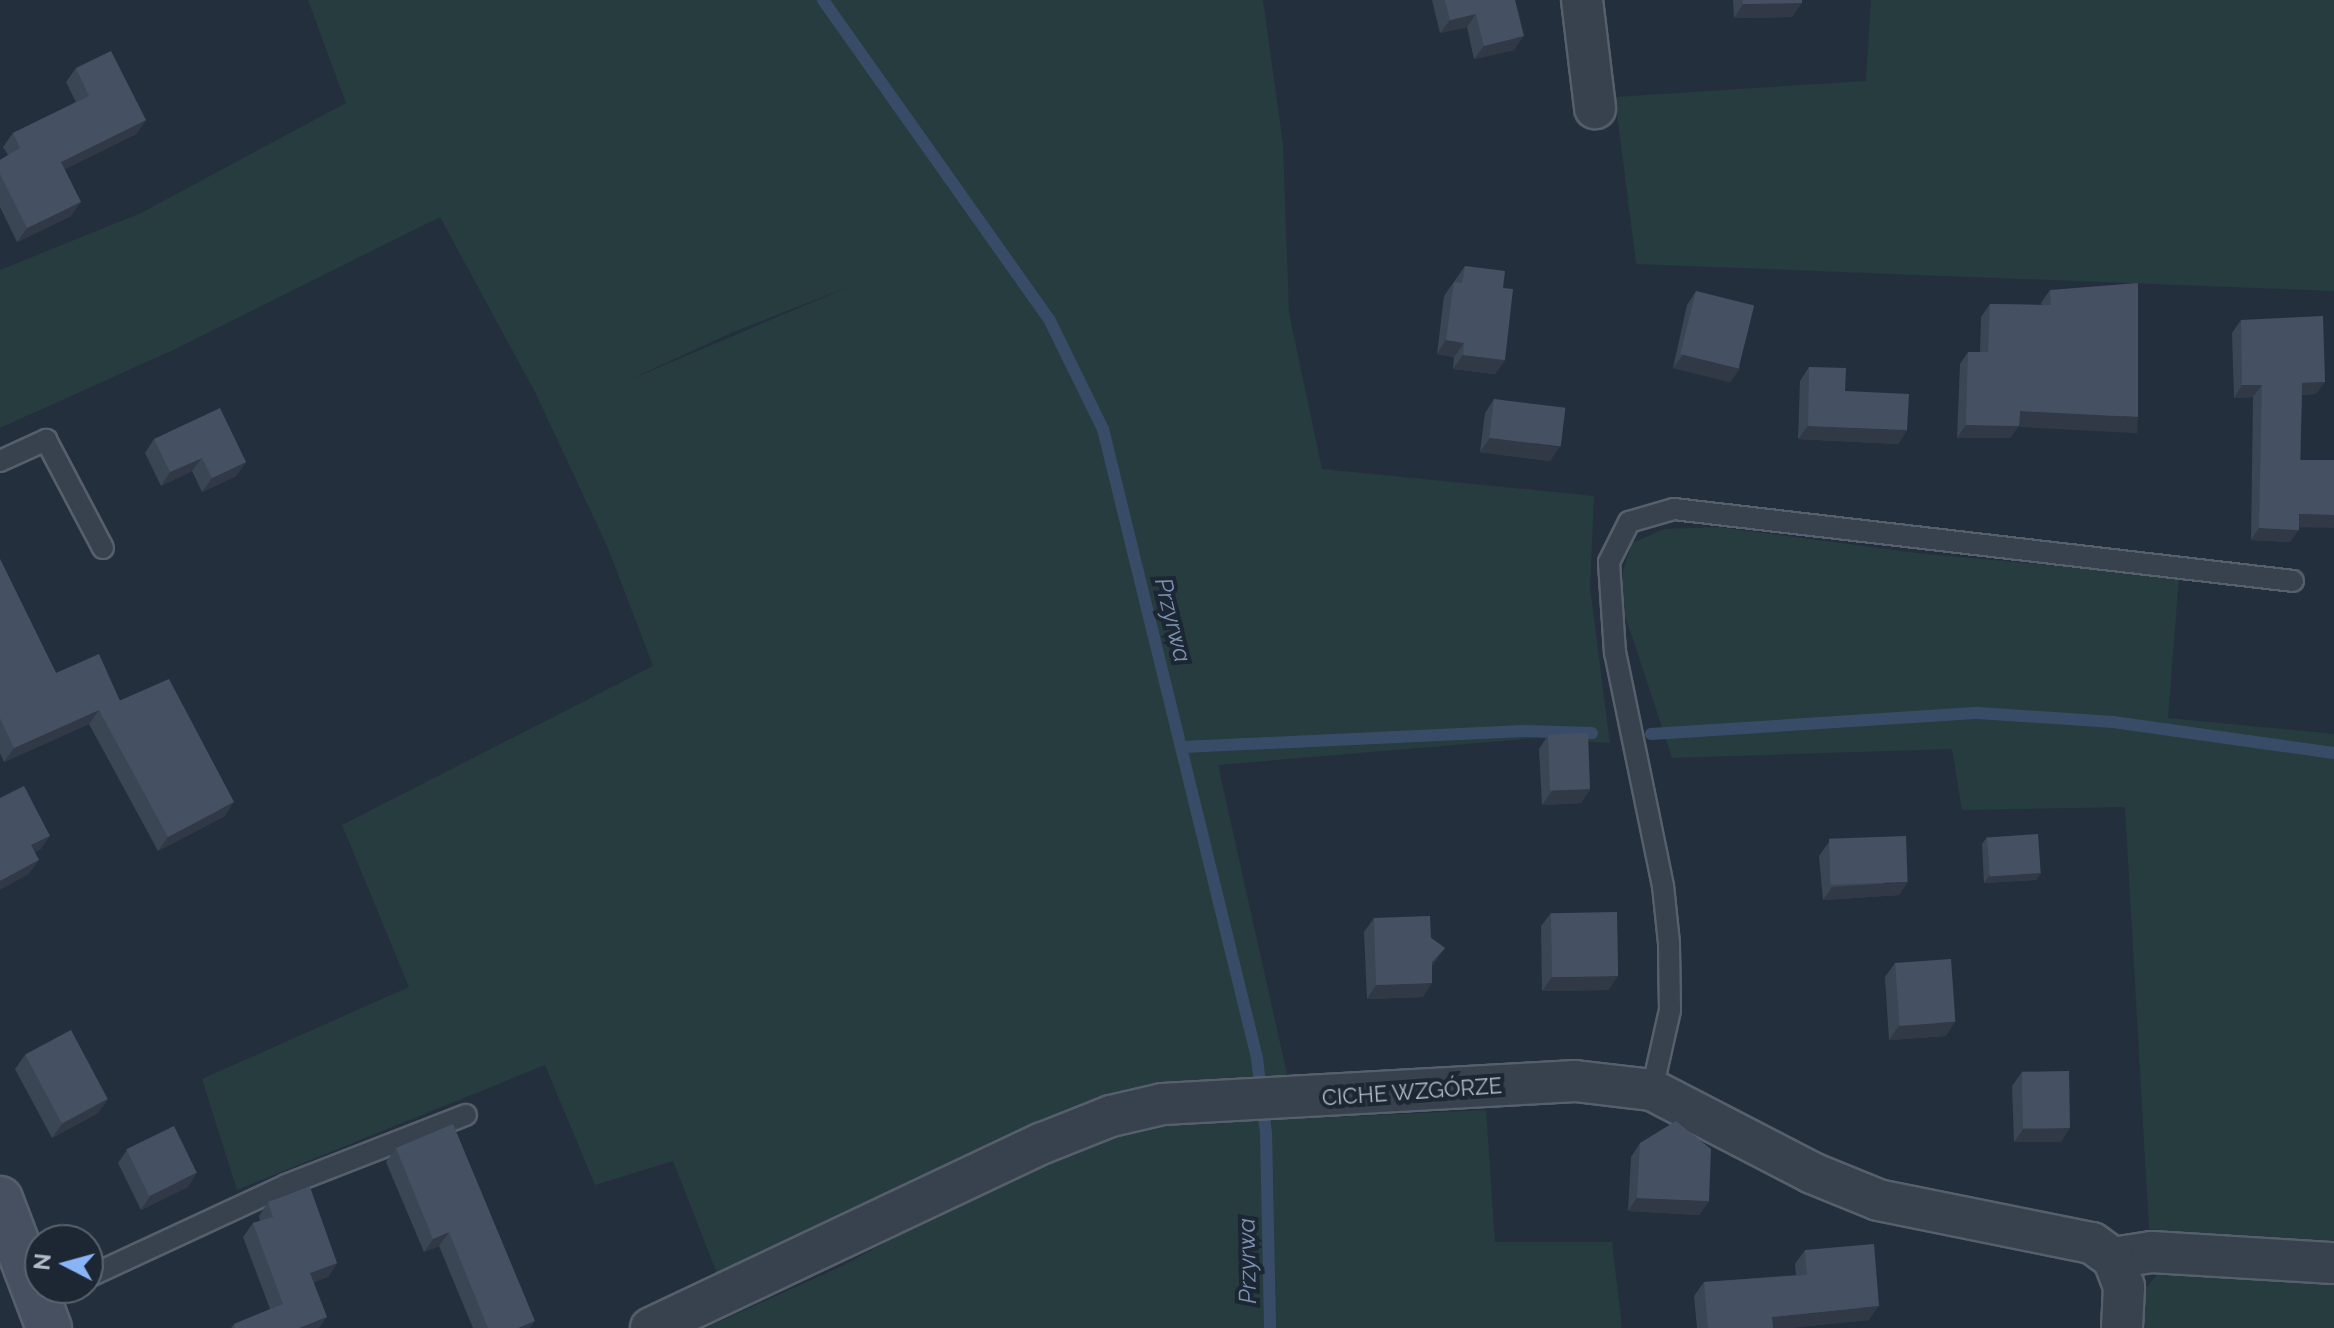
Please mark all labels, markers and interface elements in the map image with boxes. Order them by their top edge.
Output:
water label: Przyrwa [1149,575,1197,665]
street label: CICHE WZGÓRZE [1321,1073,1503,1111]
water label: Przyrwa [1232,1218,1262,1304]
north arrow [24,1224,104,1304]
text: N [28,1252,56,1271]

